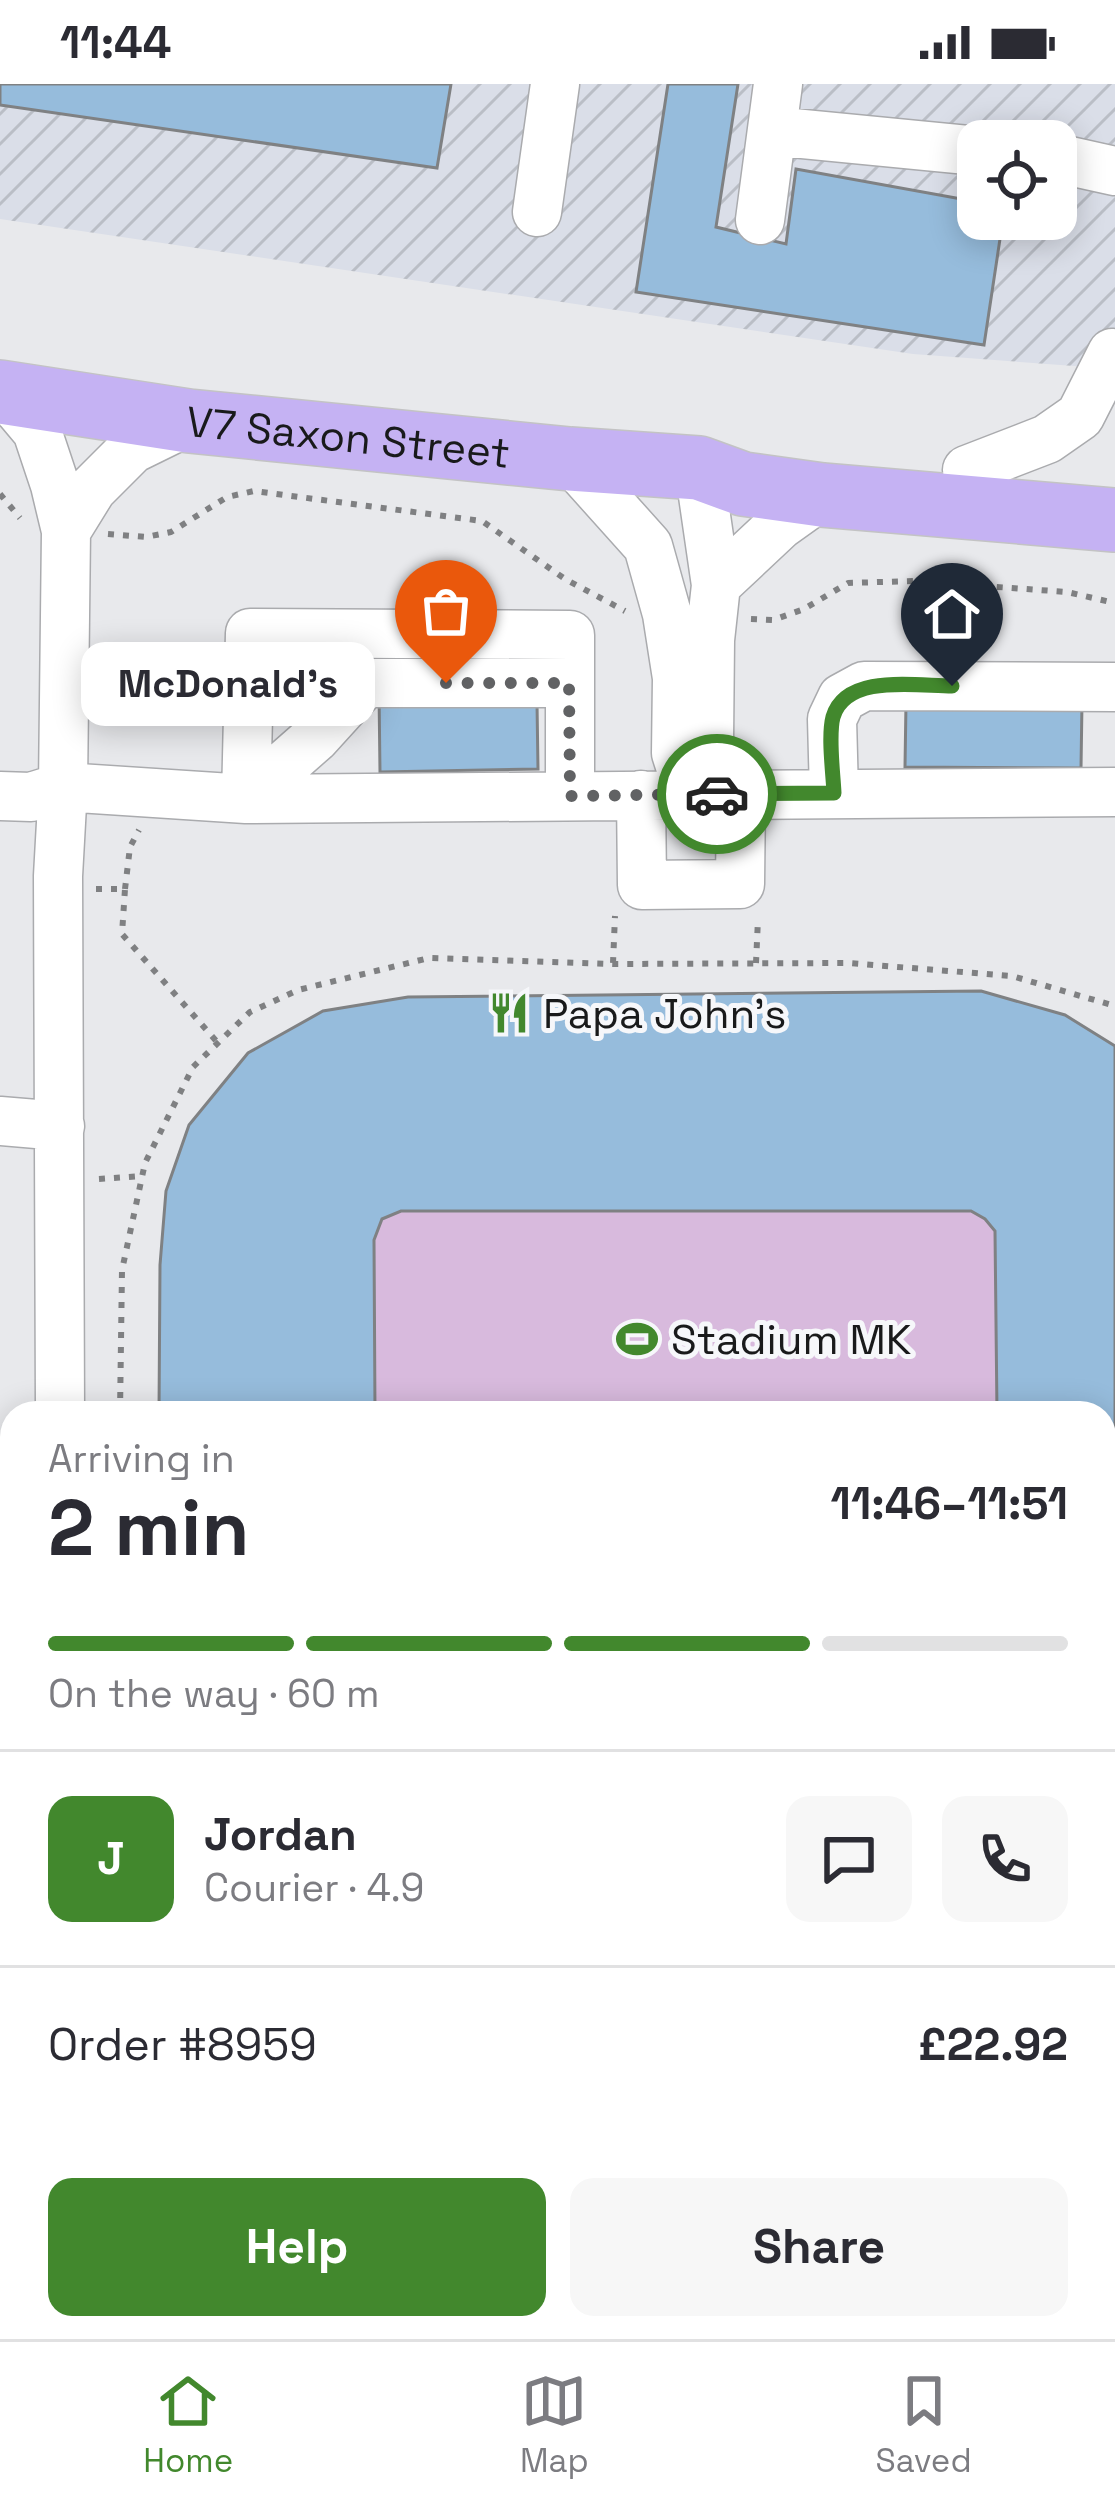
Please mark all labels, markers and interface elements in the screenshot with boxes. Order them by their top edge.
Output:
text: 11:44 [60,14,171,71]
map controls [957,120,1077,240]
button: locate [957,120,1077,240]
street label: V7 Saxon Street [184,394,512,479]
pin [395,560,497,683]
pin [901,563,1003,686]
icon: bag [413,578,479,644]
icon: home [919,581,985,647]
callout: McDonald's [80,641,374,725]
text: McDonald's [118,659,338,708]
courier [657,734,777,854]
icon: car [684,761,750,827]
place label: Papa John's [543,987,786,1040]
restaurant icon: Papa John's [486,990,532,1036]
place label: Stadium MK [671,1313,912,1366]
sports icon: Stadium MK [614,1316,660,1362]
text: Arriving in [48,1434,235,1483]
text: 11:46–11:51 [831,1475,1068,1532]
text: 2 min [48,1478,250,1578]
text: On the way · 60 m [48,1669,379,1718]
button: chat [786,1796,912,1922]
button: phone [942,1796,1068,1922]
text: Jordan [204,1806,357,1863]
text: J [97,1830,125,1887]
text: Courier · 4.9 [204,1863,424,1912]
text: Order #8959 [48,2016,317,2073]
text: £22.92 [918,2016,1068,2073]
button: Help [48,2178,546,2316]
button: Share [570,2178,1068,2316]
tab: Home [143,2368,233,2482]
tab: Map [520,2368,589,2482]
tab: Saved [875,2368,972,2482]

